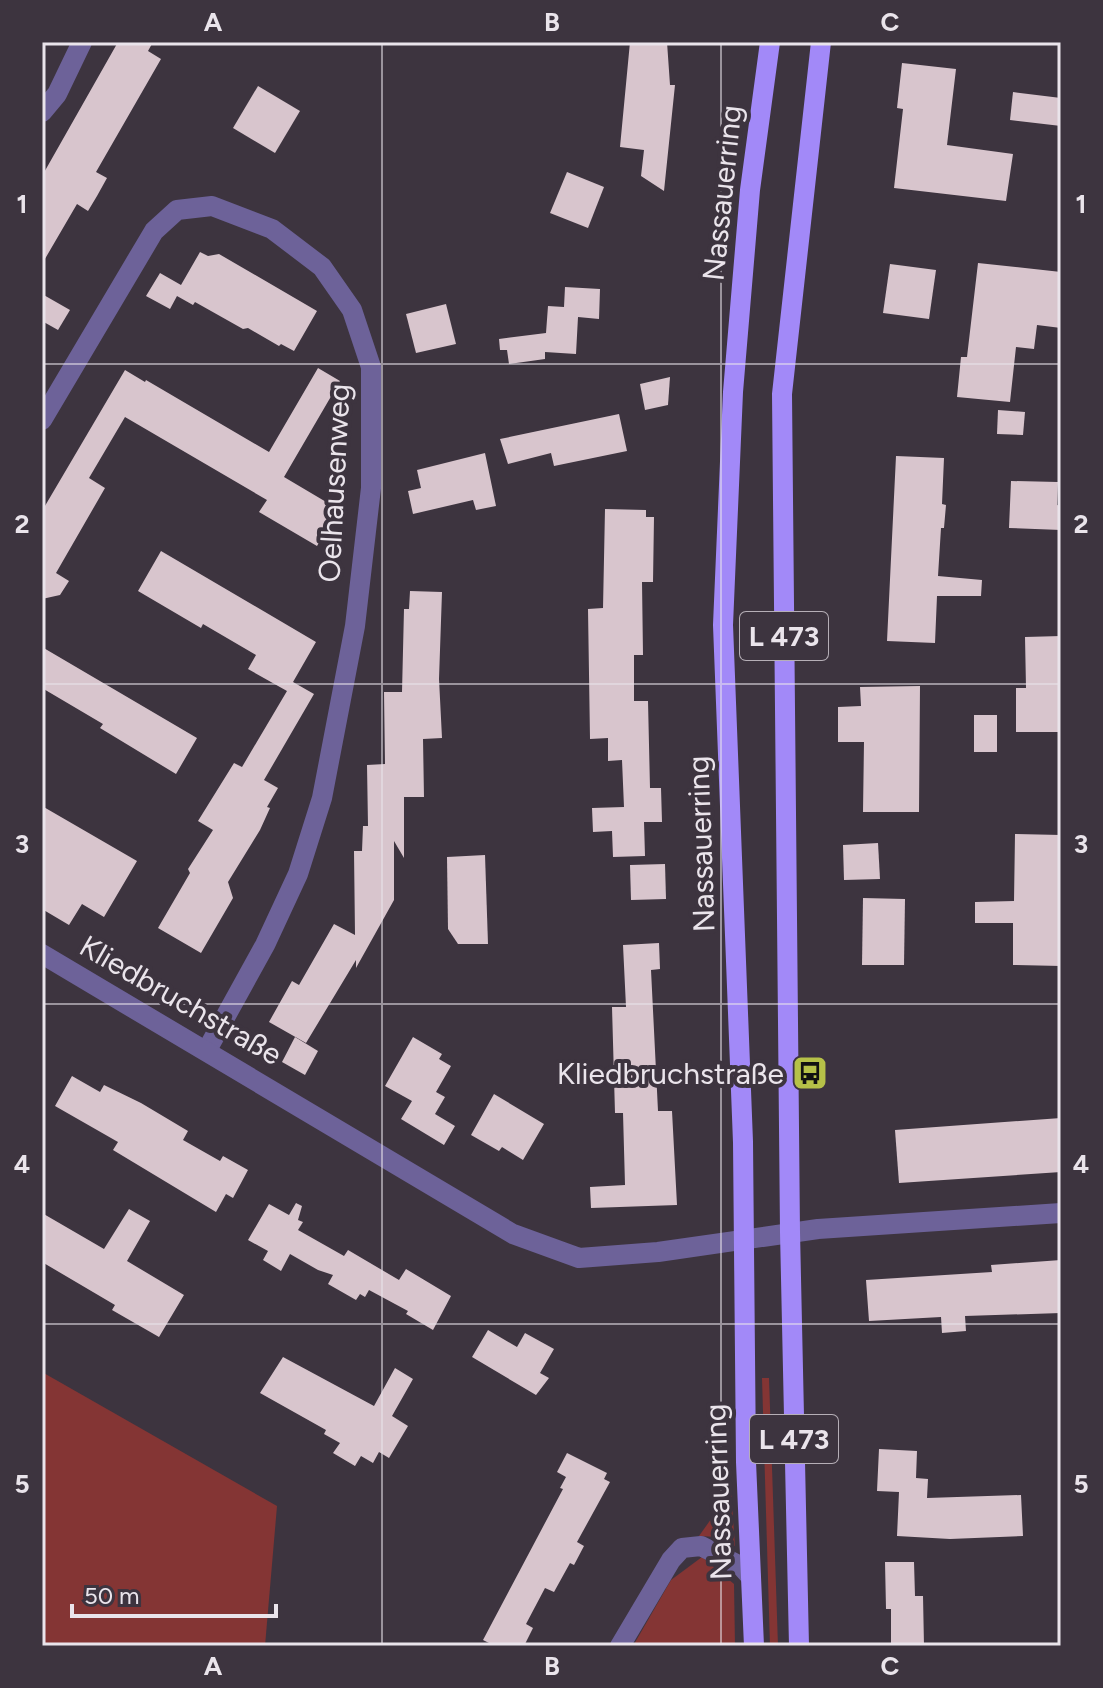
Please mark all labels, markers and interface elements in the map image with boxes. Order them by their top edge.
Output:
text: A [204,6,223,38]
text: B [544,6,560,38]
text: C [881,6,900,38]
street label: Nassauerring [694,103,750,283]
text: 1 [17,188,27,220]
text: 1 [1076,188,1086,220]
street label: Oelhausenweg [310,383,358,583]
text: 2 [14,508,30,540]
text: 2 [1073,508,1089,540]
road number: L 473 [740,612,828,660]
street label: Nassauerring [679,755,723,933]
text: 3 [15,828,29,860]
text: 3 [1074,828,1088,860]
street label: Kliedbruchstraße [73,927,289,1073]
bus stop icon: Kliedbruchstraße [791,1054,829,1092]
place label: Kliedbruchstraße [557,1055,784,1092]
text: 4 [14,1148,30,1180]
text: 4 [1073,1148,1089,1180]
street label: Nassauerring [696,1403,740,1581]
road number: L 473 [750,1415,838,1463]
text: 5 [14,1468,30,1500]
text: 5 [1073,1468,1089,1500]
scale bar [72,1568,276,1618]
text: 50 m [84,1581,140,1610]
text: A [204,1650,223,1682]
text: B [544,1650,560,1682]
text: C [881,1650,900,1682]

